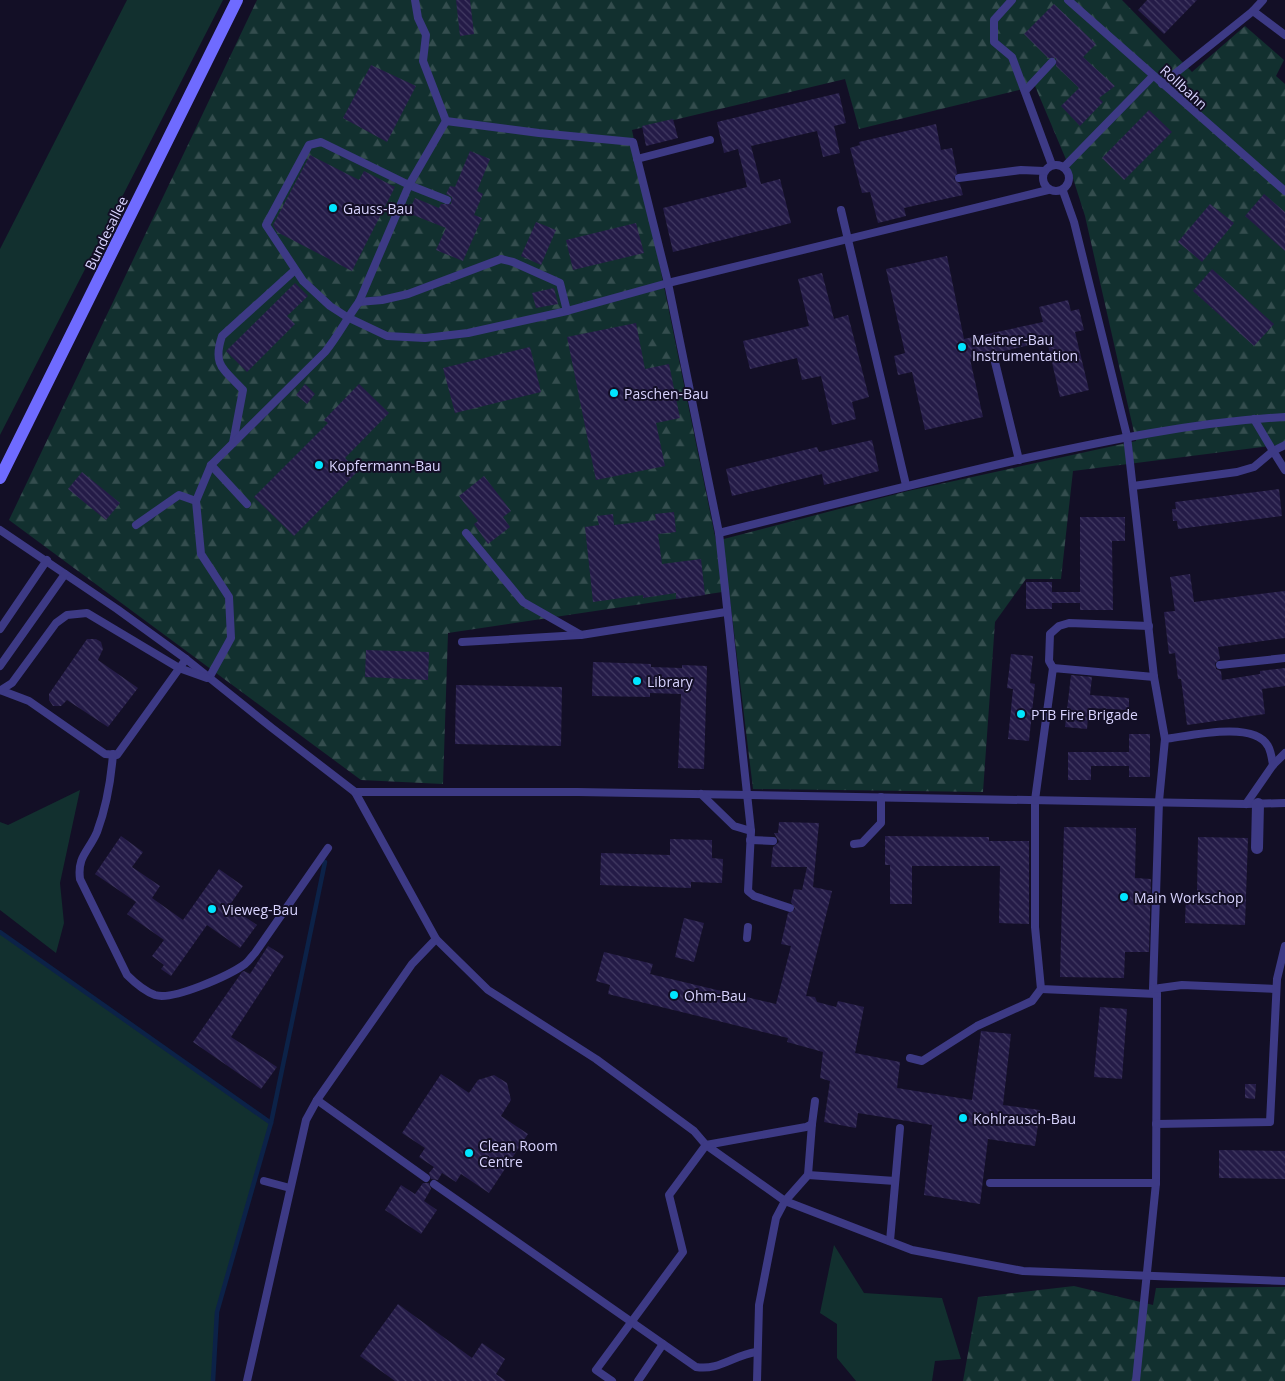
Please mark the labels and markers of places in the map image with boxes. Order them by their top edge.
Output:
place label: Gauss-Bau [343,199,413,218]
marker: Gauss-Bau [327,202,339,214]
place label: Meitner-Bau Instrumentation [972,330,1078,365]
marker: Meitner-Bau Instrumentation [956,341,968,353]
place label: Paschen-Bau [624,384,709,403]
marker: Paschen-Bau [608,387,620,399]
place label: Kopfermann-Bau [329,456,441,475]
marker: Kopfermann-Bau [313,459,325,471]
place label: Library [647,672,694,691]
marker: Library [631,675,643,687]
place label: PTB Fire Brigade [1031,705,1138,724]
marker: PTB Fire Brigade [1015,708,1027,720]
place label: Main Workschop [1134,888,1244,907]
marker: Main Workschop [1118,891,1130,903]
place label: Vieweg-Bau [222,900,298,919]
marker: Vieweg-Bau [206,903,218,915]
place label: Ohm-Bau [684,986,746,1005]
marker: Ohm-Bau [668,989,680,1001]
place label: Kohlrausch-Bau [973,1109,1076,1128]
marker: Kohlrausch-Bau [957,1112,969,1124]
place label: Clean Room Centre [479,1136,558,1171]
marker: Clean Room Centre [463,1147,475,1159]

